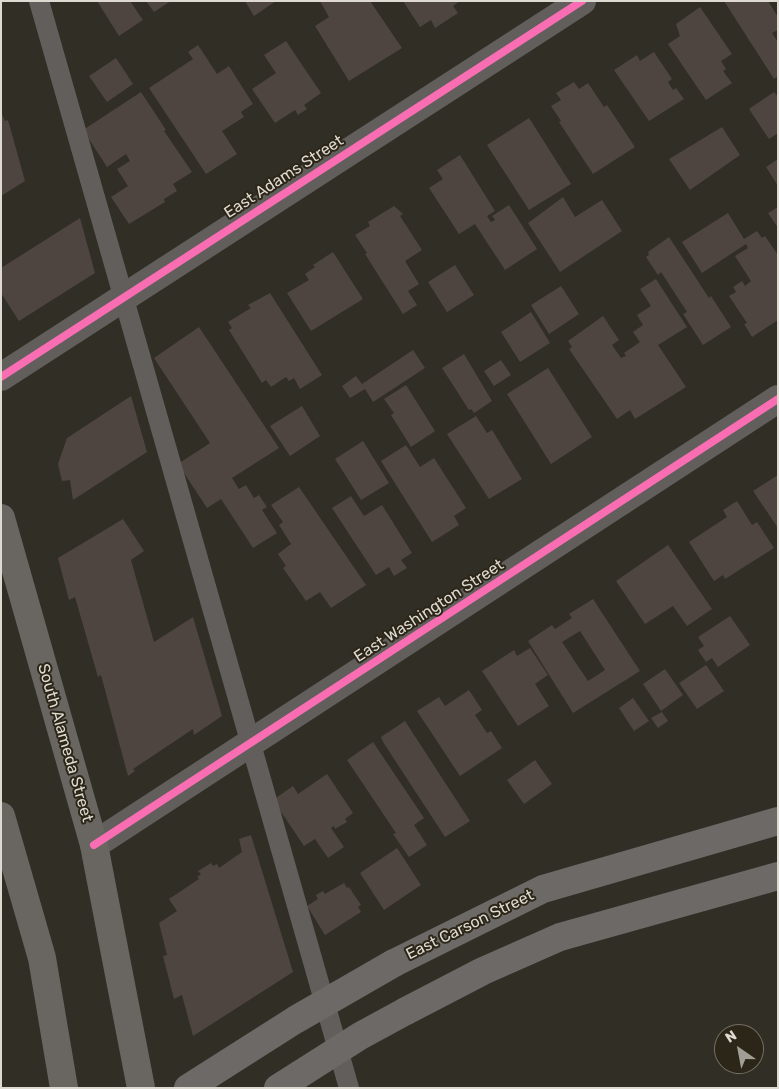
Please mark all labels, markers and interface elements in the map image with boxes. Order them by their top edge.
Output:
street label: East Adams Street [221,131,347,223]
street label: East Washington Street [351,555,507,667]
street label: South Alameda Street [33,662,97,824]
street label: East Carson Street [403,886,537,964]
north arrow [714,1024,764,1074]
text: N [722,1027,740,1047]

